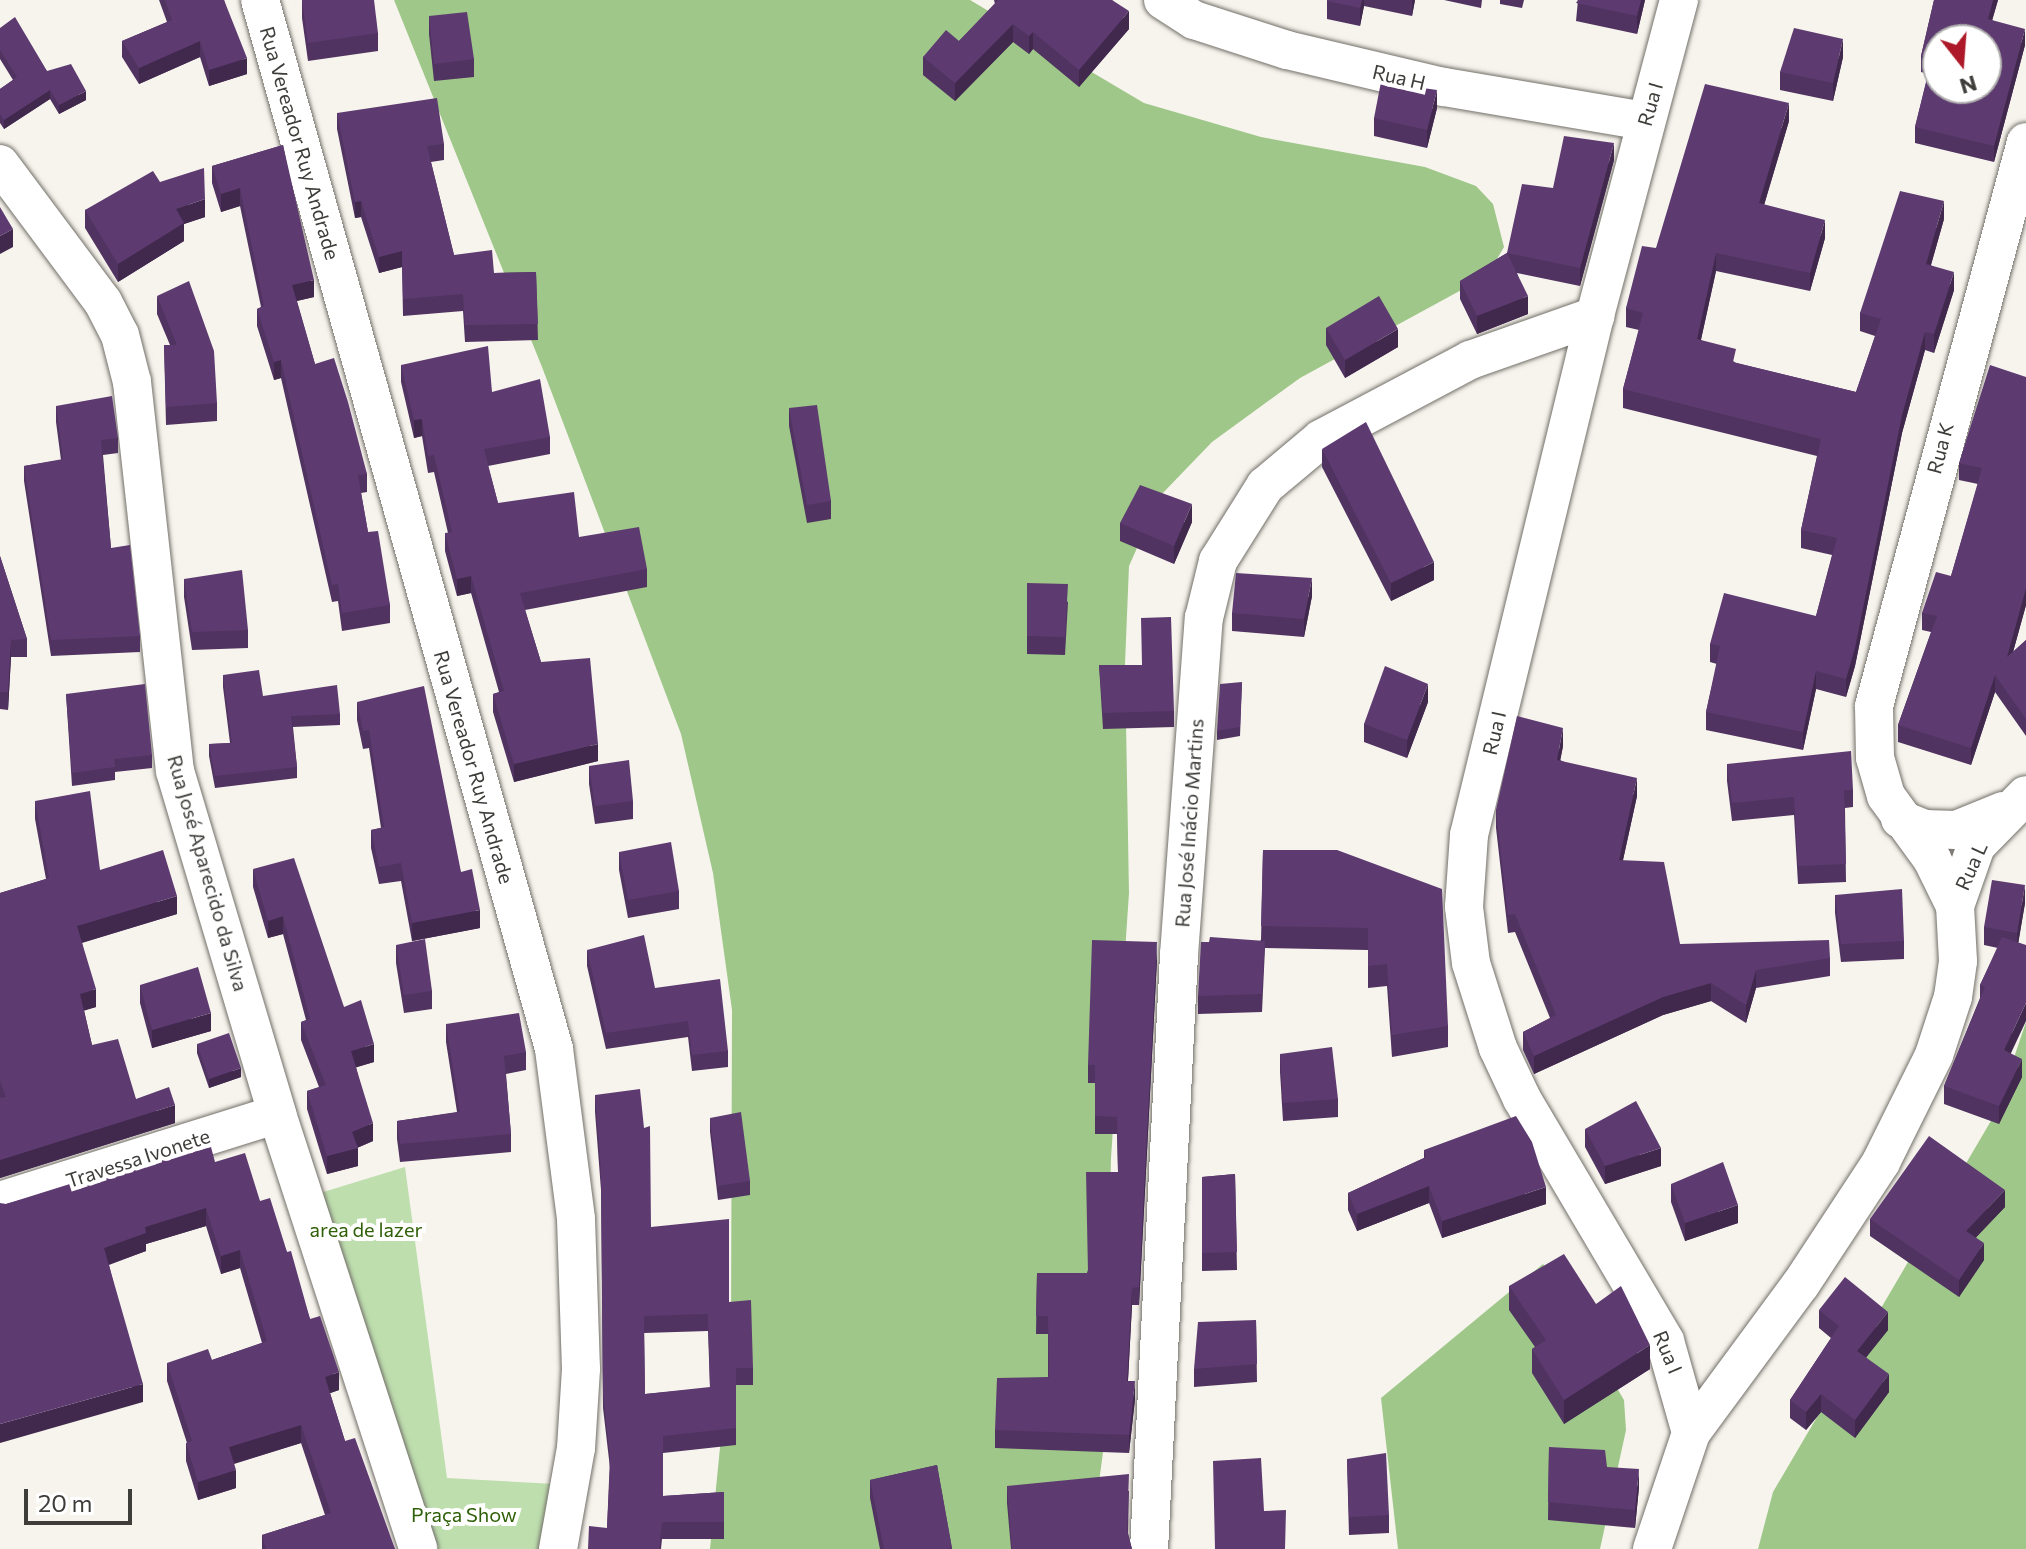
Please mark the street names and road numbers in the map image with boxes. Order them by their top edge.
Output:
street label: Rua Vereador Ruy Andrade [255,24,345,262]
street label: Rua H [1370,59,1428,95]
street label: Rua I [1632,79,1668,129]
street label: Rua K [1922,420,1958,476]
street label: Rua Vereador Ruy Andrade [429,648,519,886]
street label: Rua I [1477,709,1511,757]
street label: Rua José Inácio Martins [1170,718,1208,928]
street label: Rua José Aparecido da Silva [163,752,253,994]
street label: Rua L [1950,838,1992,894]
street label: Travessa Ivonete [63,1123,213,1193]
street label: Rua I [1648,1327,1688,1377]

